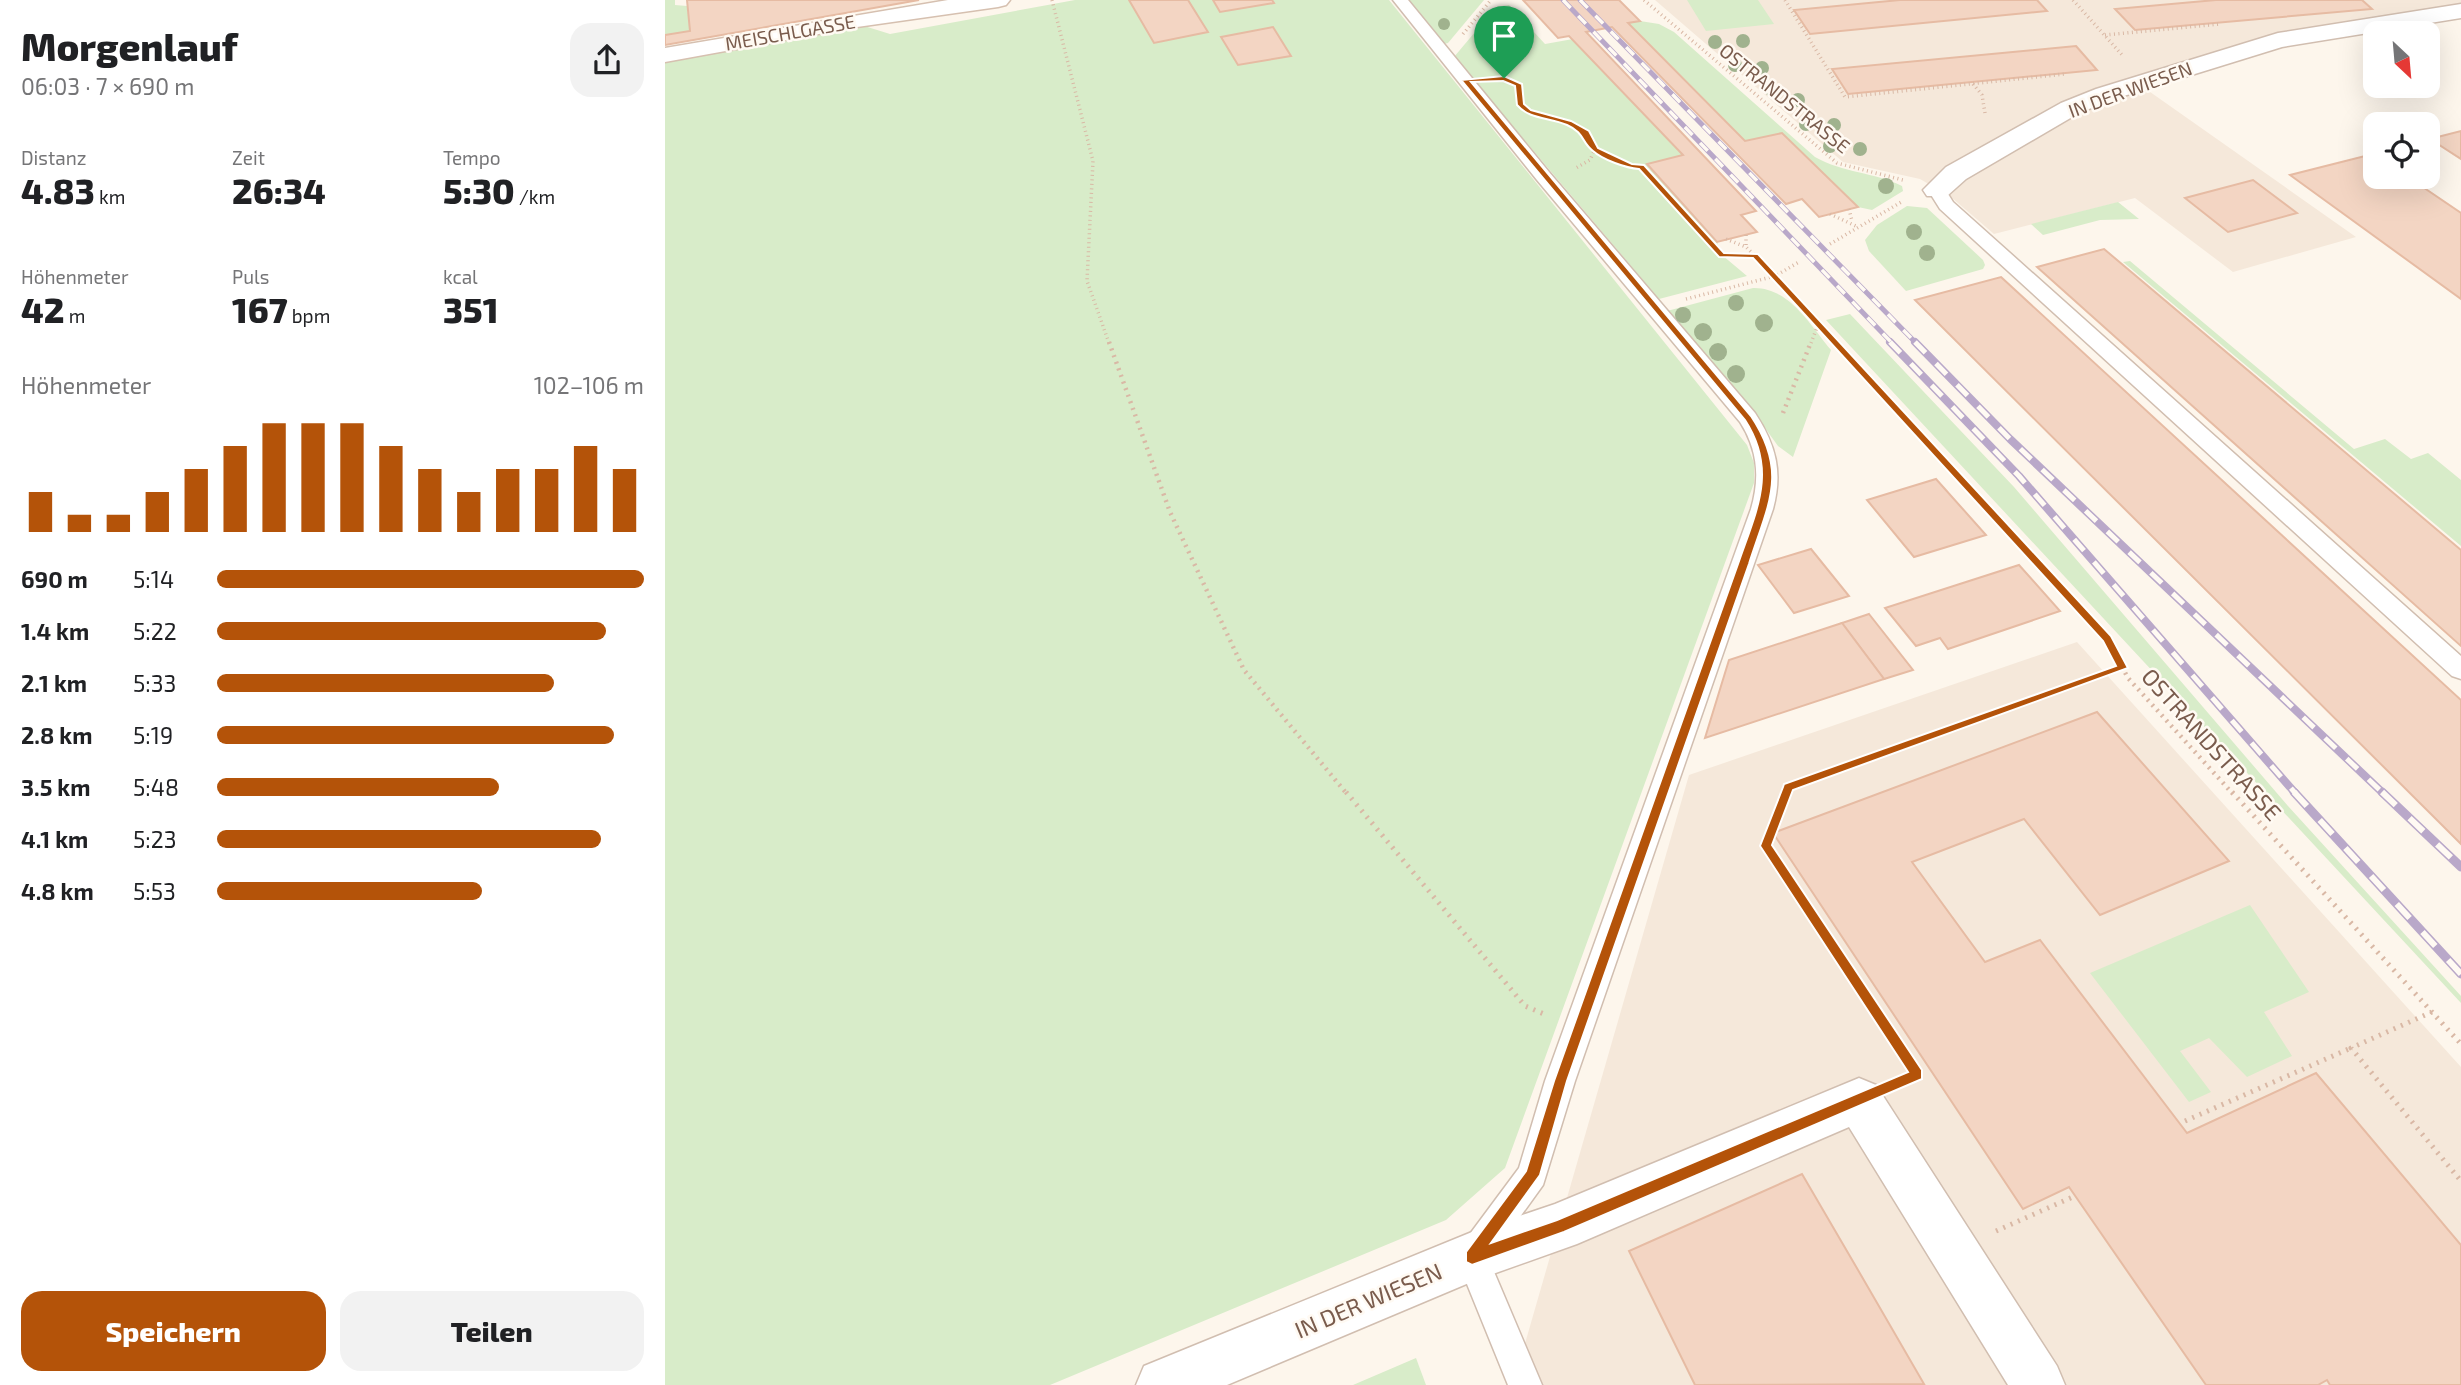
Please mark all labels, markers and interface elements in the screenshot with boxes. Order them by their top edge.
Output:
pin [1474,6,1534,78]
street label: MEISCHLGASSE [723,9,857,55]
icon: arrive [1485,17,1523,55]
north arrow [2363,21,2439,98]
map controls [2363,21,2440,189]
text: Morgenlauf [21,23,238,69]
button: share [570,23,644,97]
street label: OSTRANDSTRASSE [1715,38,1855,158]
street label: IN DER WIESEN [2065,56,2195,122]
text: 06:03 · 7 × 690 m [21,72,194,100]
button: locate [2363,112,2440,189]
text: Distanz [21,146,86,169]
text: Zeit [232,146,265,169]
text: Tempo [443,146,501,169]
text: 4.83 [21,169,95,211]
text: 26:34 [232,169,326,211]
text: 5:30 [443,169,515,211]
text: km [95,185,125,208]
text: /km [515,185,555,208]
text: Höhenmeter [21,265,129,288]
text: Puls [232,265,269,288]
text: kcal [443,265,478,288]
text: 42 [21,288,64,330]
text: 167 [232,288,288,330]
text: 351 [443,288,498,330]
text: m [64,304,85,327]
text: bpm [288,304,330,327]
text: Höhenmeter [21,371,151,399]
text: 102–106 m [534,371,644,399]
text: 690 m [21,565,88,593]
text: 5:14 [133,565,174,593]
text: 1.4 km [21,617,89,645]
text: 5:22 [133,617,177,645]
street label: OSTRANDSTRASSE [2136,662,2288,826]
text: 2.1 km [21,669,87,697]
text: 5:33 [133,669,176,697]
text: 2.8 km [21,721,92,749]
text: 5:19 [133,721,173,749]
text: 3.5 km [21,773,90,801]
text: 5:48 [133,773,179,801]
text: 4.1 km [21,825,88,853]
text: 5:23 [133,825,176,853]
text: 4.8 km [21,877,94,905]
text: 5:53 [133,877,176,905]
street label: IN DER WIESEN [1290,1256,1446,1344]
button: Speichern [21,1291,326,1371]
button: Teilen [340,1291,644,1371]

